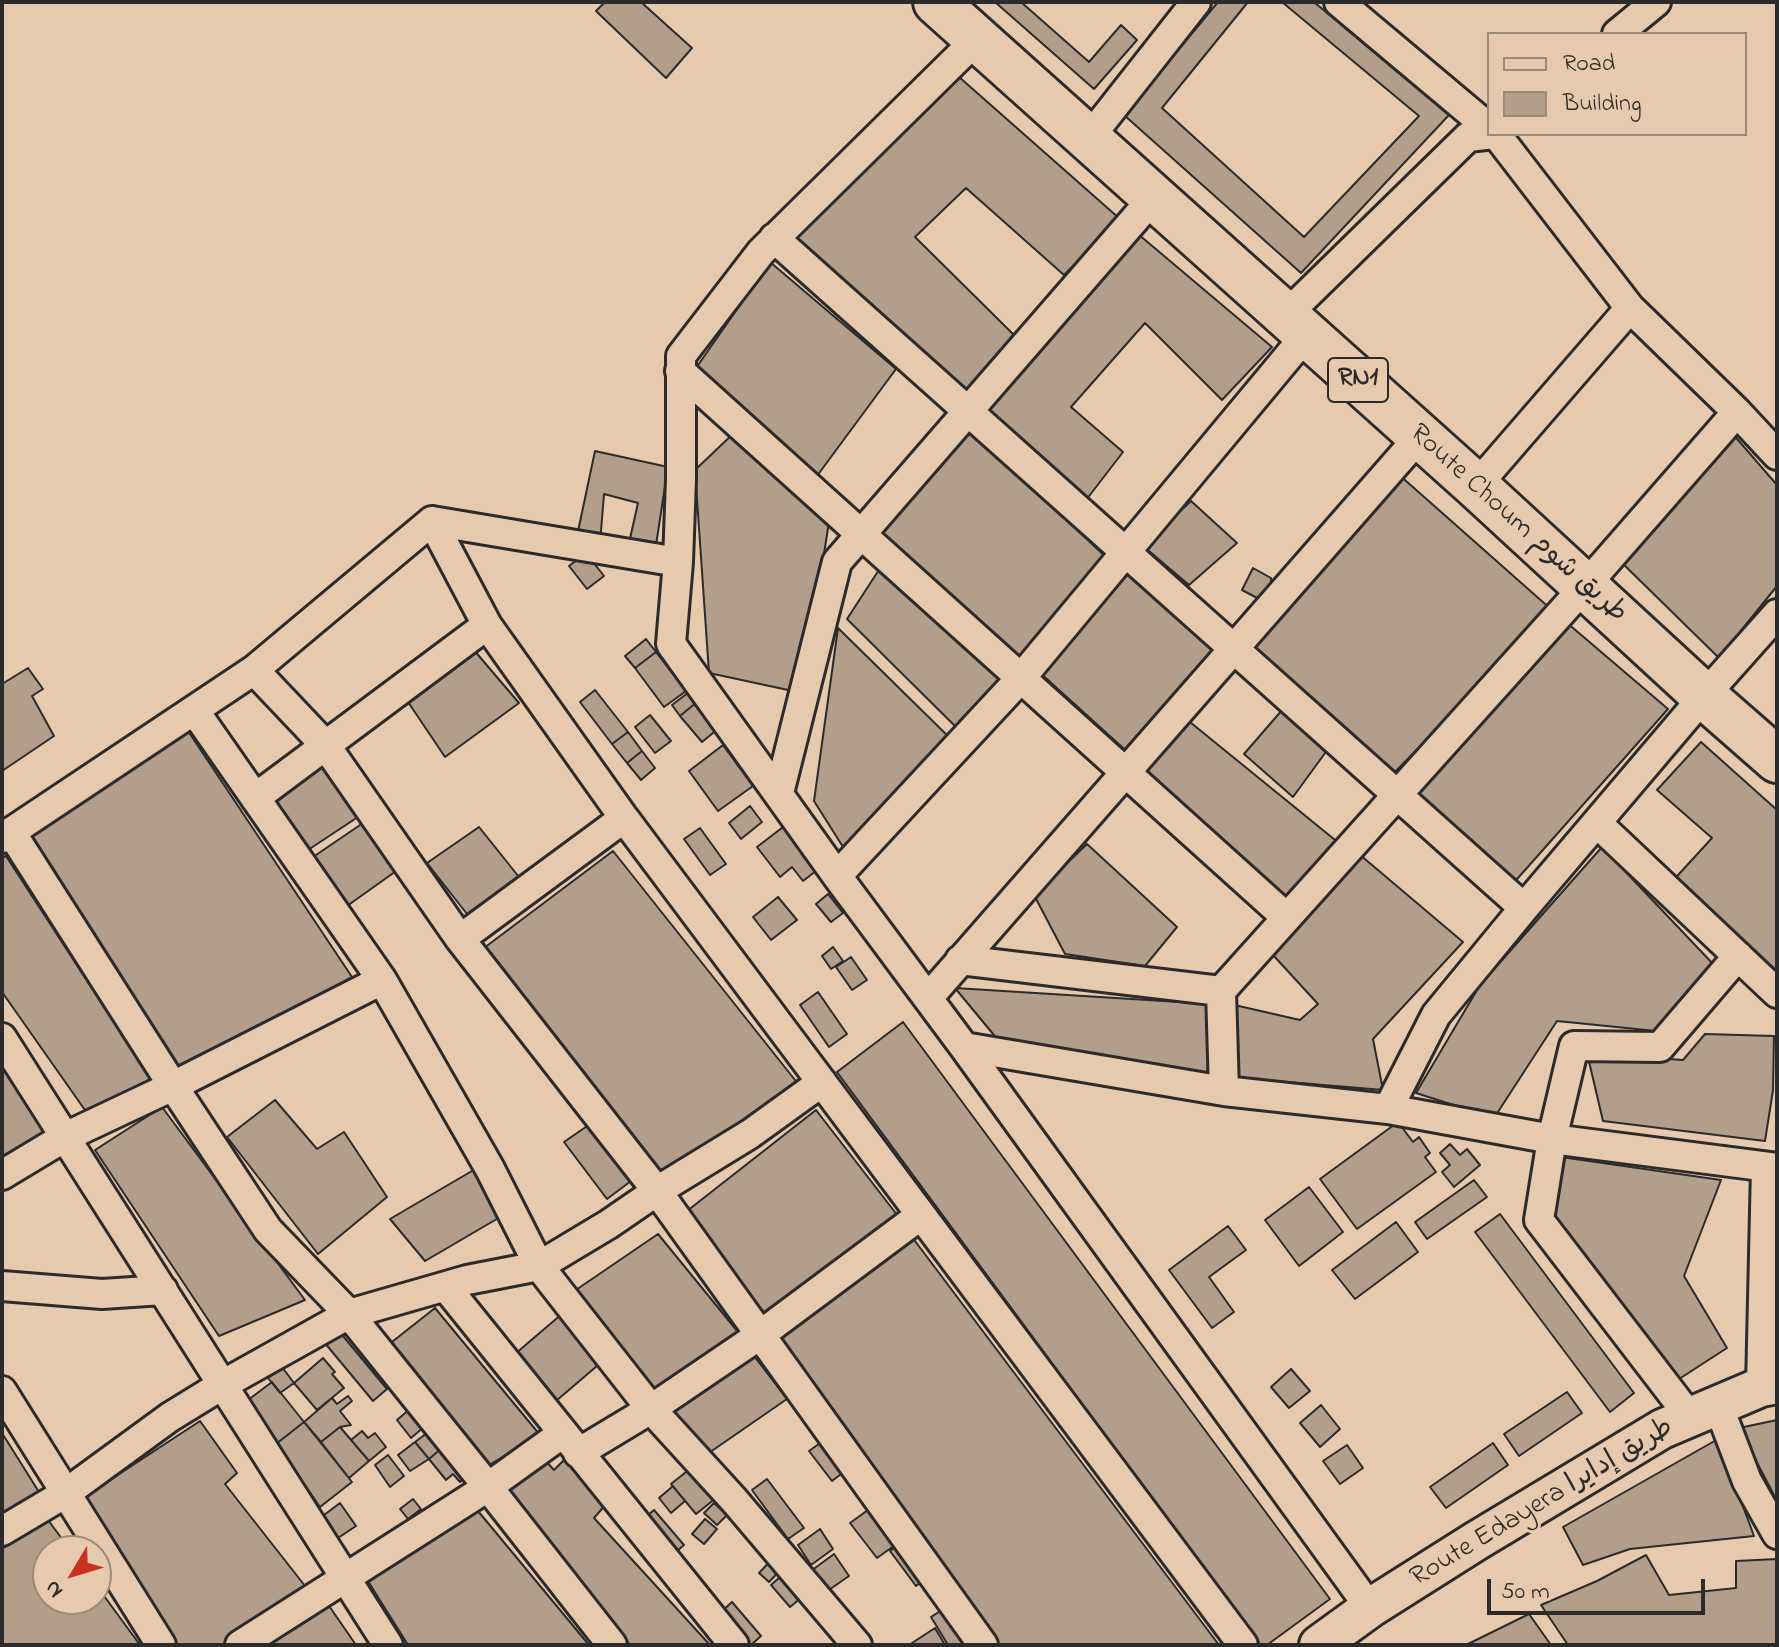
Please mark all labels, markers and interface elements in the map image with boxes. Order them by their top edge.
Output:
legend [1487,32,1747,136]
text: Road [1563,47,1615,82]
text: Building [1563,87,1642,122]
road number: RN1 [1328,358,1388,402]
street label: Route Choum طريق شوم [1401,418,1633,632]
street label: Route Edayera طريق إدايرا [1405,1412,1681,1596]
north arrow [32,1535,112,1615]
scale bar [1491,1563,1709,1613]
text: N [37,1573,72,1604]
text: 50 m [1501,1575,1550,1610]

